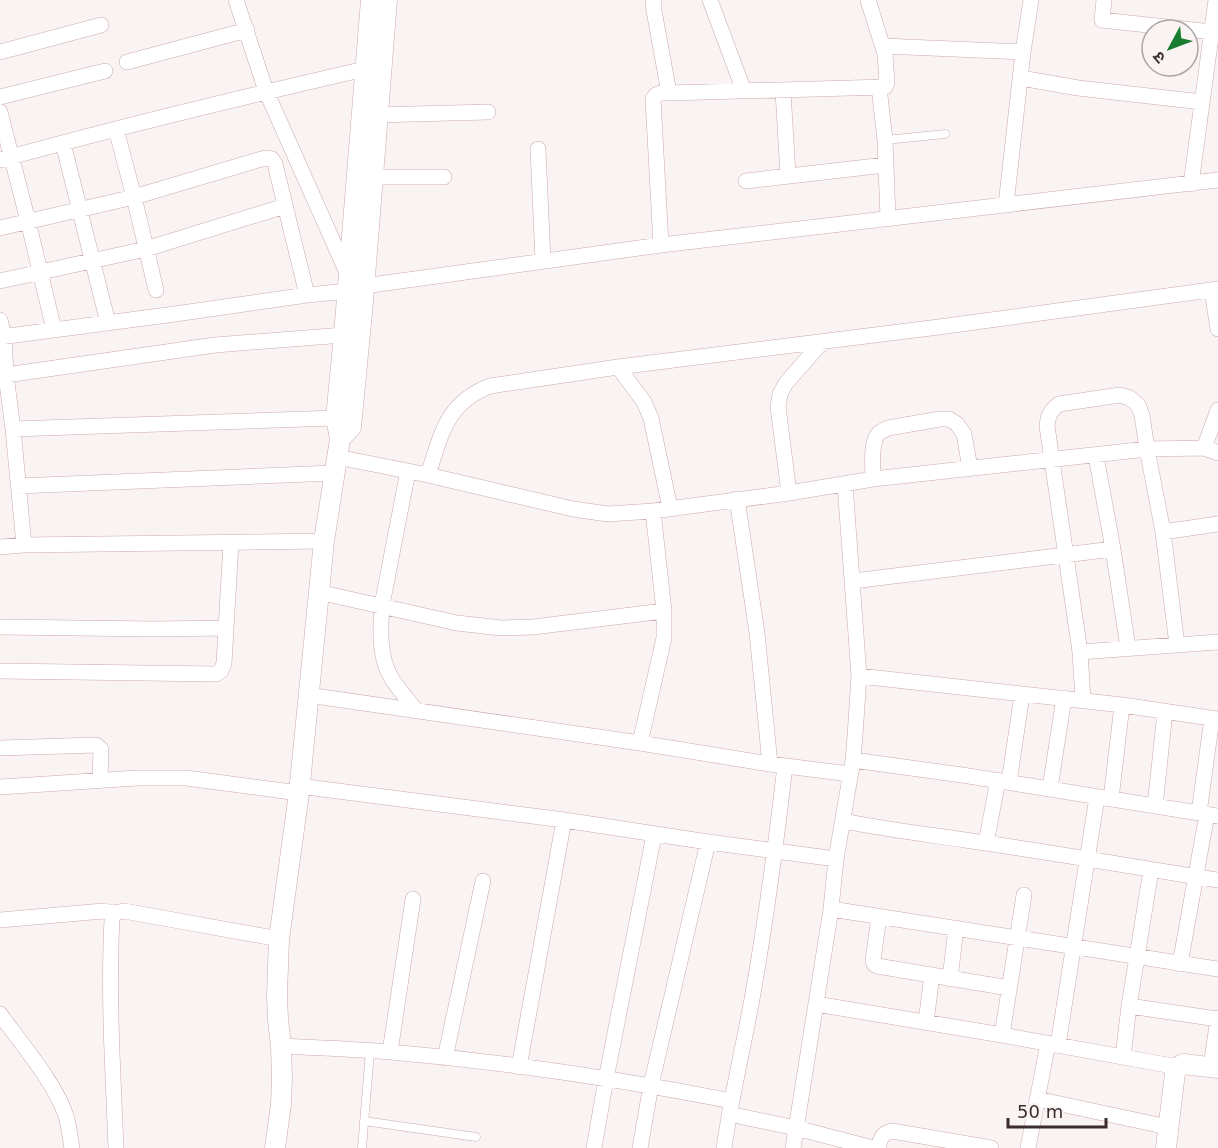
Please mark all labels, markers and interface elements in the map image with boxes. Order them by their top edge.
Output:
north arrow [1140,18,1200,78]
text: उ [1148,47,1169,67]
scale bar [1008,1091,1106,1129]
text: 50 m [1017,1101,1063,1122]

